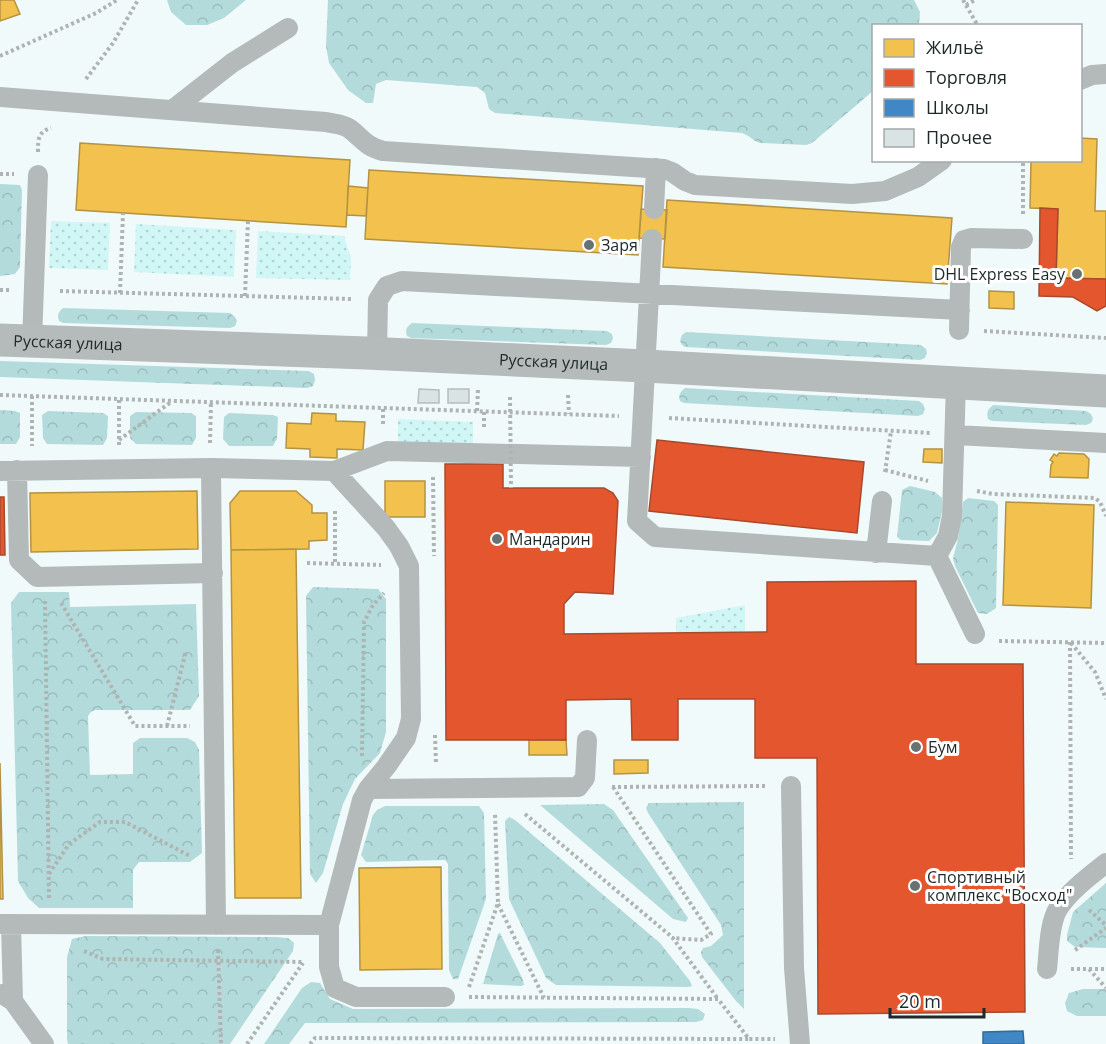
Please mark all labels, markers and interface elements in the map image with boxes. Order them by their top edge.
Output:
legend [872,24,1082,162]
text: Жильё [926,35,984,59]
text: Торговля [926,65,1007,89]
text: Школы [926,95,989,119]
text: Прочее [926,125,992,149]
place label: Заря [601,234,638,256]
marker: Заря [582,238,596,252]
place label: DHL Express Easy [934,263,1066,285]
marker: DHL Express Easy [1070,267,1084,281]
street label: Русская улица [13,329,123,355]
street label: Русская улица [498,348,609,375]
place label: Мандарин [509,528,591,550]
marker: Мандарин [490,532,504,546]
place label: Бум [928,736,958,758]
marker: Бум [909,740,923,754]
place label: Спортивный комплекс "Восход" [927,866,1072,906]
marker: Спортивный комплекс "Восход" [908,879,922,893]
scale bar [890,981,984,1019]
text: 20 m [899,989,941,1013]

